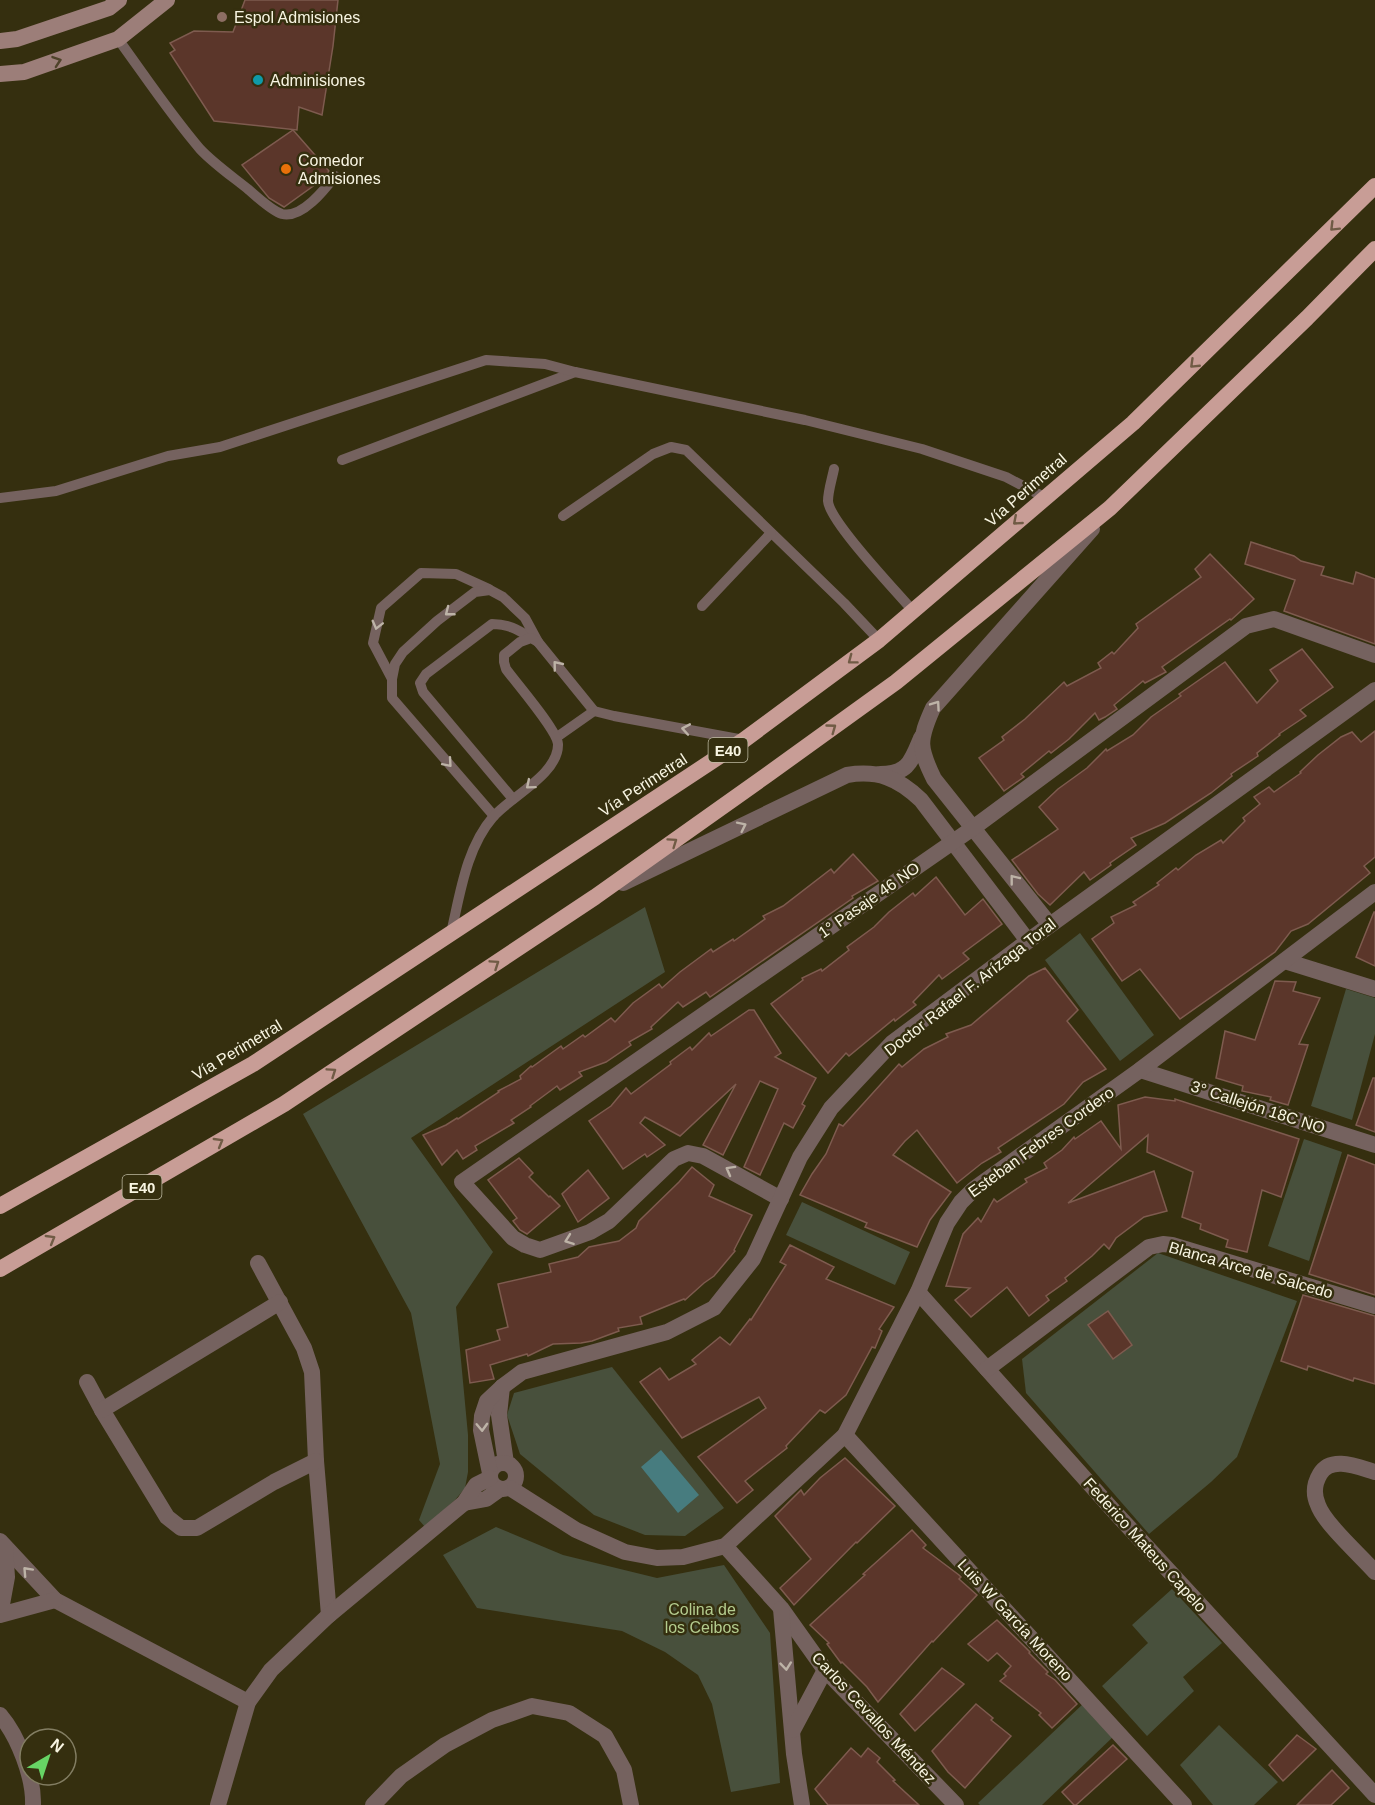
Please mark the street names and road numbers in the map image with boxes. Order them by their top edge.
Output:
street label: Vía Perimetral [982,450,1070,530]
road number: E40 [708,738,748,762]
street label: Vía Perimetral [596,750,690,820]
street label: 1° Pasaje 46 NO [815,859,923,941]
street label: Doctor Rafael F. Arízaga Toral [881,915,1059,1059]
street label: Vía Perimetral [189,1017,285,1083]
street label: 3° Callejón 18C NO [1189,1077,1327,1137]
street label: Esteban Febres Cordero [965,1084,1117,1200]
road number: E40 [122,1175,162,1199]
street label: Blanca Arce de Salcedo [1167,1238,1335,1302]
street label: Federico Mateus Capelo [1080,1475,1210,1616]
street label: Luis W García Moreno [954,1556,1076,1684]
street label: Carlos Cevallos Méndez [809,1649,939,1787]

